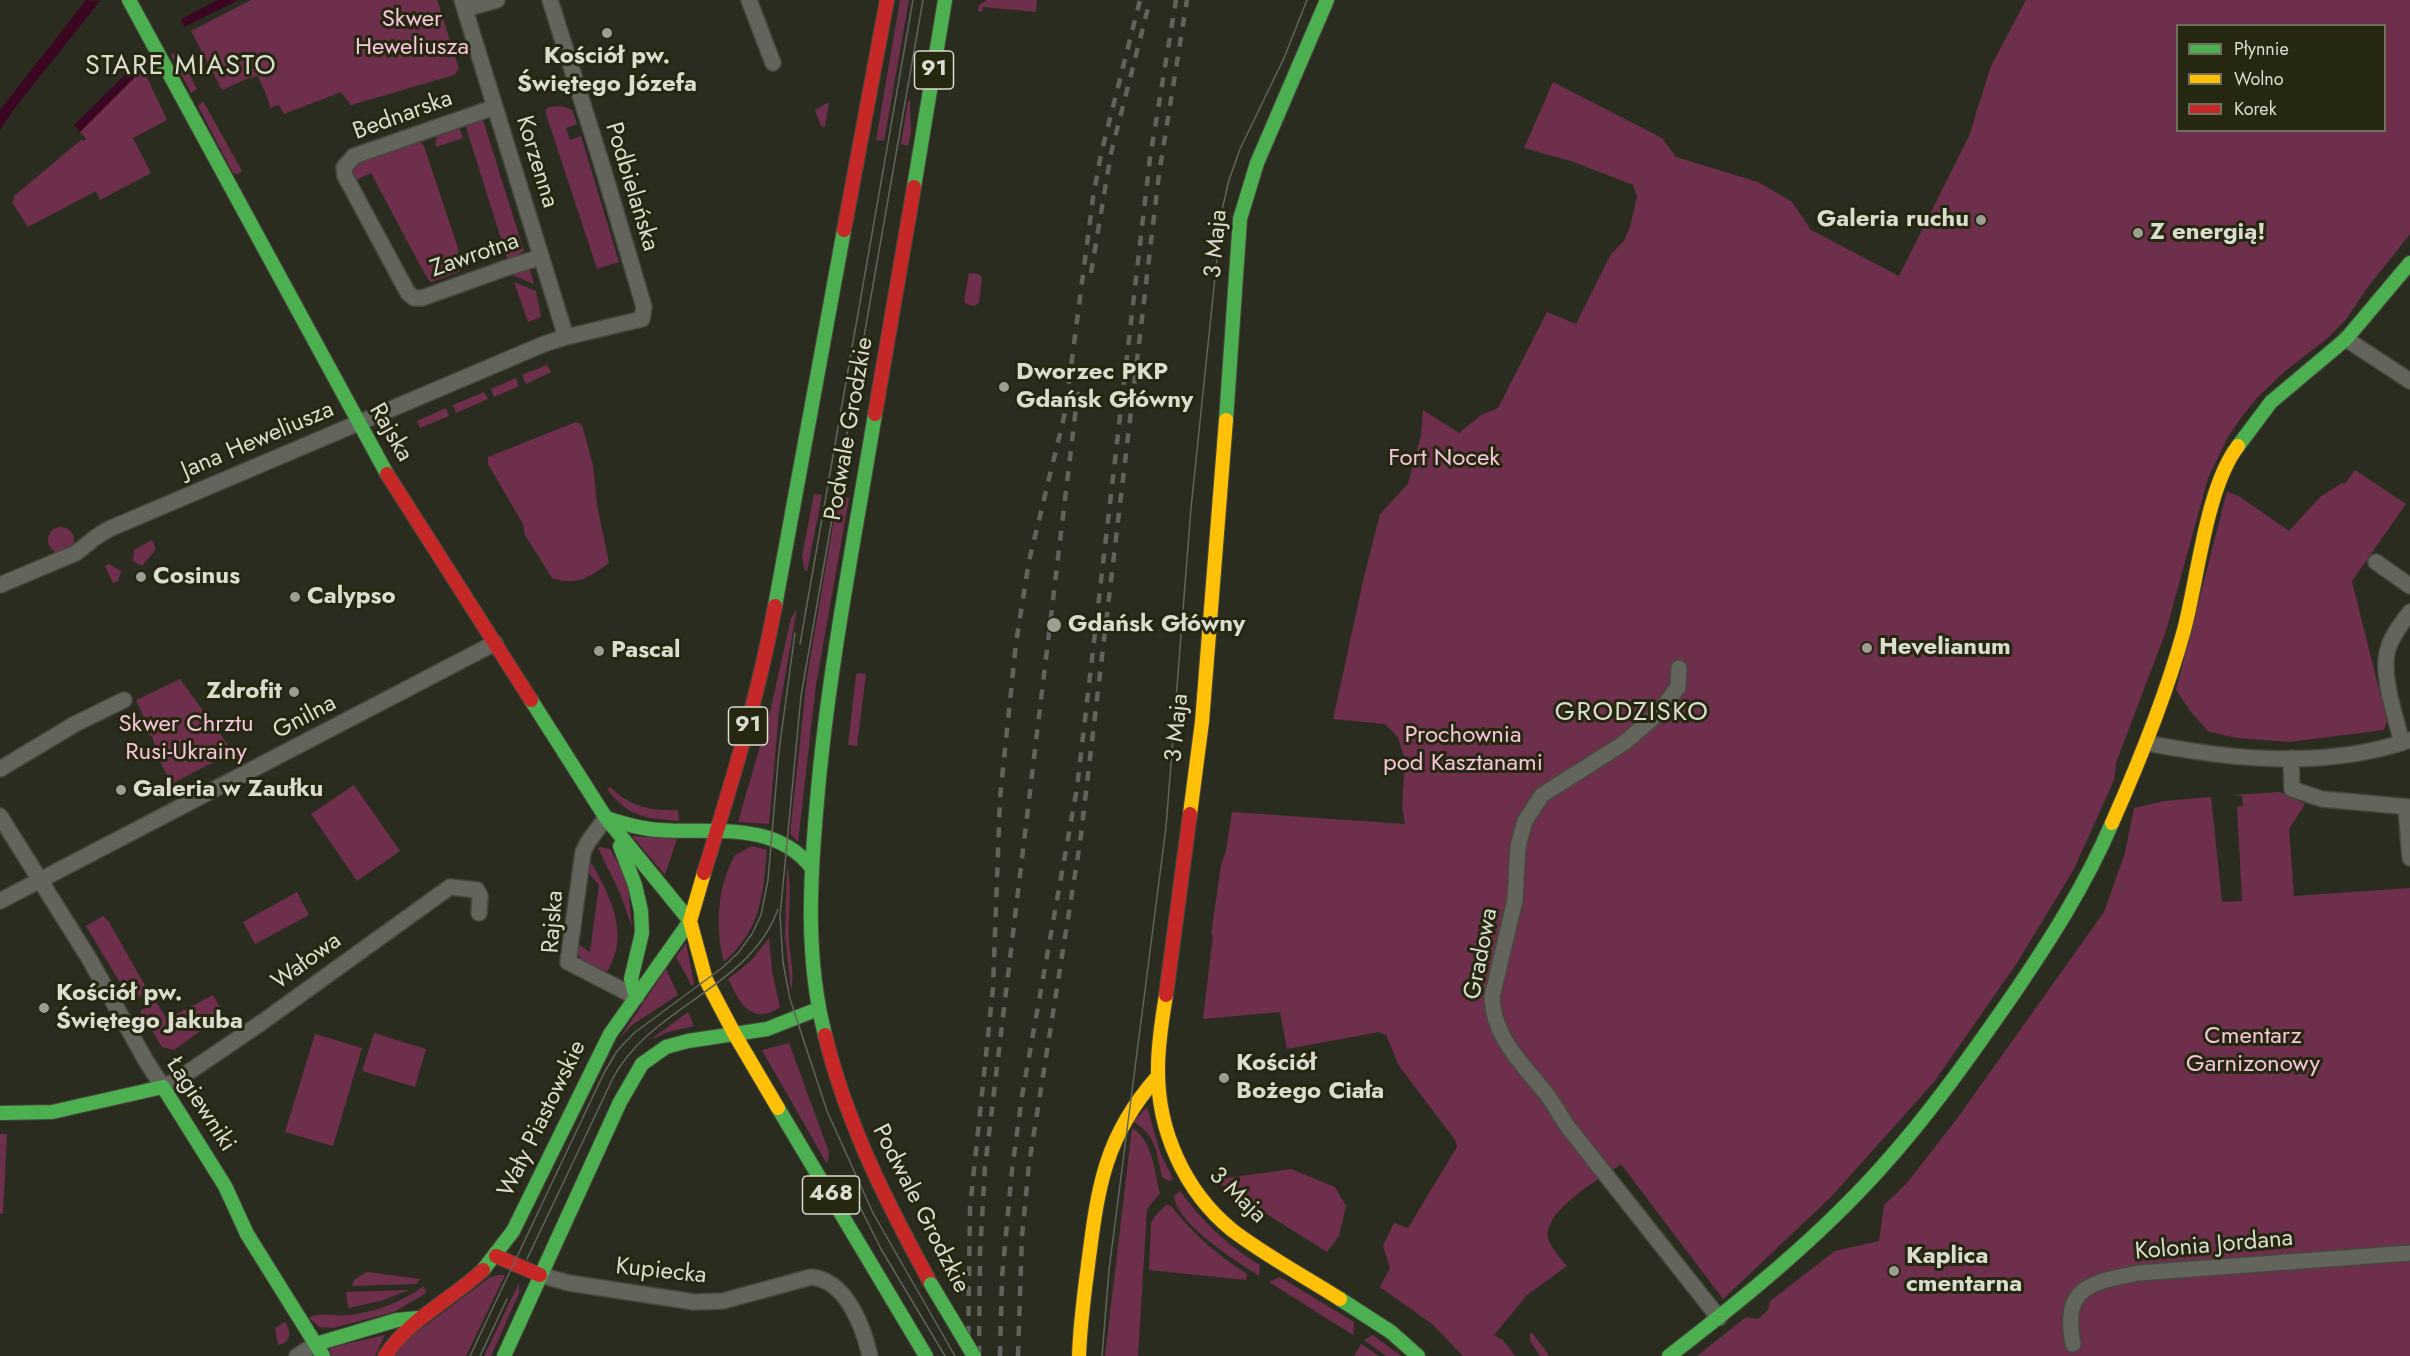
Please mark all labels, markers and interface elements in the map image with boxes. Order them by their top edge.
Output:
park label: Skwer Heweliusza [355,6,469,62]
legend [2176,24,2386,132]
marker: Kościół pw. Świętego Józefa [600,26,614,40]
text: Płynnie [2234,36,2289,62]
place label: Kościół pw. Świętego Józefa [517,43,697,99]
district label: STARE MIASTO [85,51,277,83]
road number: 91 [914,51,954,89]
text: Wolno [2234,66,2284,92]
street label: Bednarska [349,85,457,147]
text: Korek [2234,96,2277,122]
street label: Korzenna [508,113,564,211]
street label: Podbielańska [598,119,664,255]
place label: Galeria ruchu [1817,206,1969,234]
street label: 3 Maja [1200,208,1234,280]
marker: Galeria ruchu [1974,213,1988,227]
place label: Z energią! [2150,219,2265,247]
marker: Z energią! [2131,226,2145,240]
street label: Zawrotna [427,227,523,285]
street label: Podwale Grodzkie [820,335,880,523]
place label: Dworzec PKP Gdańsk Główny [1016,359,1193,415]
marker: Dworzec PKP Gdańsk Główny [997,380,1011,394]
street label: Jana Heweliusza [177,396,339,486]
street label: Rajska [362,399,418,467]
park label: Fort Nocek [1388,445,1500,473]
place label: Cosinus [153,563,240,591]
marker: Cosinus [134,570,148,584]
place label: Calypso [307,583,396,611]
marker: Calypso [288,590,302,604]
place label: Gdańsk Główny [1068,611,1245,639]
marker: Gdańsk Główny [1045,616,1063,634]
place label: Hevelianum [1879,634,2011,662]
place label: Pascal [611,637,680,665]
marker: Hevelianum [1860,641,1874,655]
marker: Pascal [592,644,606,658]
place label: Zdrofit [206,678,282,706]
marker: Zdrofit [287,685,301,699]
street label: Gnilna [269,690,341,746]
street label: 3 Maja [1160,692,1196,764]
district label: GRODZISKO [1555,698,1709,730]
road number: 91 [728,707,768,745]
park label: Skwer Chrztu Rusi-Ukrainy [118,711,254,767]
park label: Prochownia pod Kasztanami [1383,722,1543,778]
place label: Galeria w Zaułku [133,776,323,804]
marker: Galeria w Zaułku [114,783,128,797]
street label: Rajska [537,890,571,954]
street label: Gradowa [1459,906,1505,1002]
street label: Wałowa [267,927,347,997]
place label: Kościół pw. Świętego Jakuba [56,980,243,1036]
marker: Kościół pw. Świętego Jakuba [37,1001,51,1015]
park label: Cmentarz Garnizonowy [2186,1023,2320,1079]
street label: Wały Piastowskie [493,1036,593,1202]
place label: Kościół Bożego Ciała [1236,1050,1384,1106]
street label: Łagiewniki [159,1053,241,1157]
marker: Kościół Bożego Ciała [1217,1071,1231,1085]
street label: Podwale Grodzkie [865,1120,975,1298]
street label: 3 Maja [1202,1162,1272,1230]
road number: 468 [802,1176,860,1214]
street label: Kolonia Jordana [2134,1225,2294,1267]
place label: Kaplica cmentarna [1906,1243,2022,1299]
street label: Kupiecka [614,1253,708,1291]
marker: Kaplica cmentarna [1887,1264,1901,1278]

